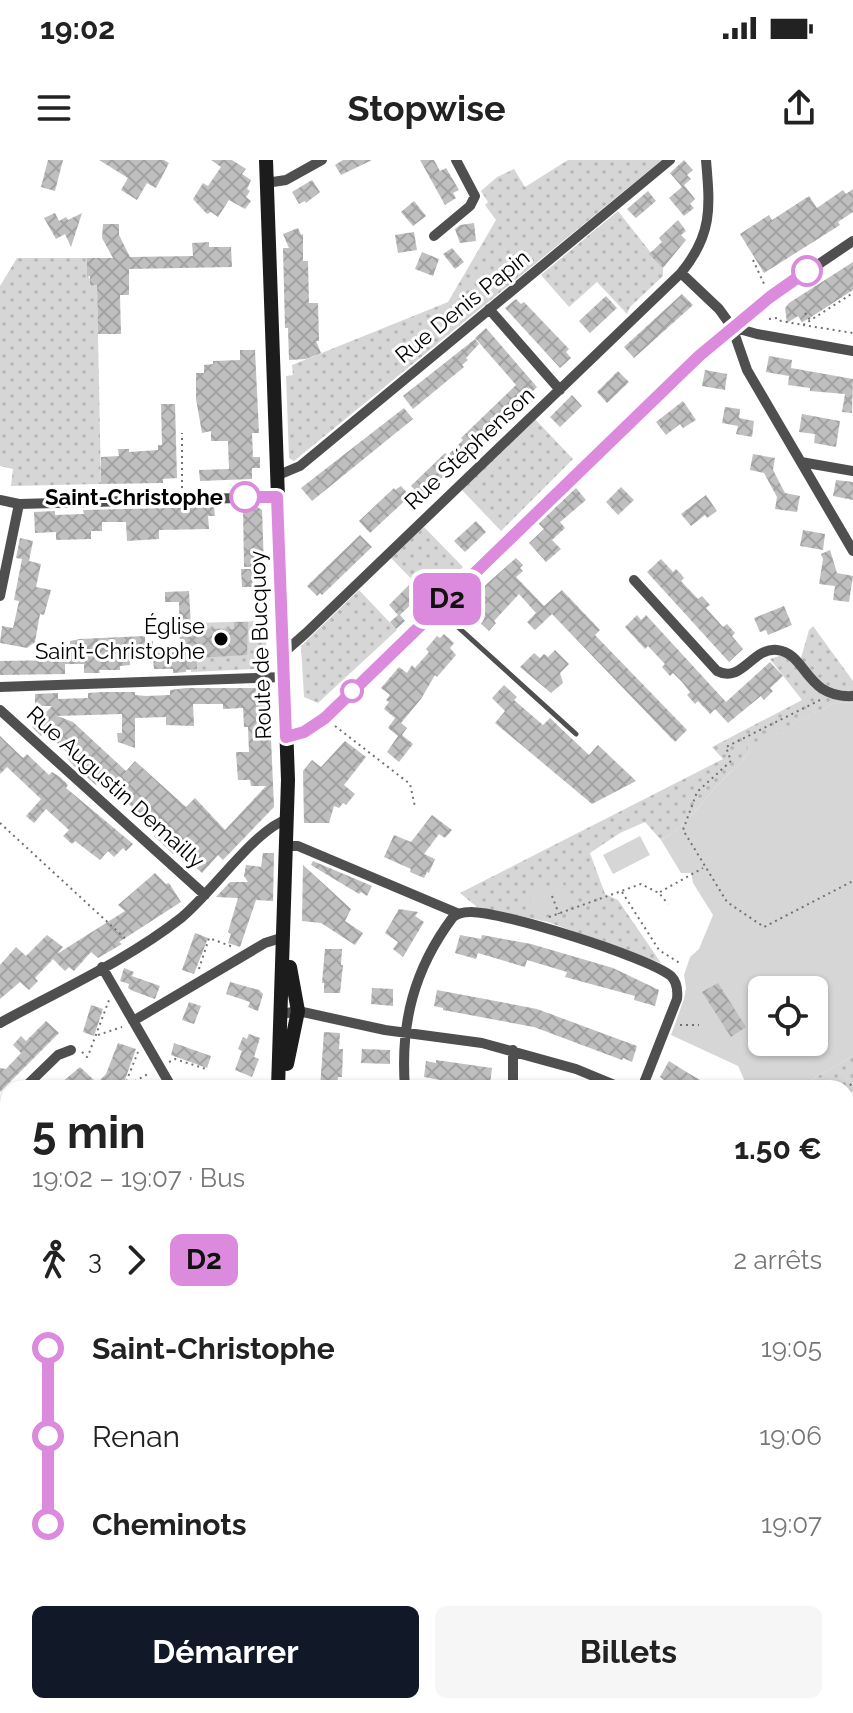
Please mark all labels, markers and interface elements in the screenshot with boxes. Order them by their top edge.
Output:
text: 19:02 [40,11,115,46]
icon: menu [32,86,76,130]
icon: share [777,86,821,130]
text: Stopwise [348,87,505,129]
street label: Rue Denis Papin [390,244,534,368]
unlabelled marker [792,256,822,286]
street label: Rue Stéphenson [399,381,539,515]
marker: Saint-Christophe [230,482,260,512]
place label: Saint-Christophe [45,484,223,510]
street label: Route de Bucquoy [244,550,276,740]
line badge: D2 [411,573,483,625]
text: D2 [429,582,465,615]
place label: Église Saint-Christophe [35,613,205,664]
marker: Église Saint-Christophe [212,630,230,648]
unlabelled marker [341,680,363,702]
street label: Rue Augustin Demailly [22,700,210,874]
map controls [748,976,828,1056]
button: locate [748,976,828,1056]
text: 5 min [32,1107,146,1158]
text: 1.50 € [734,1131,822,1166]
text: 19:02 – 19:07 · Bus [32,1163,245,1193]
icon: walk [32,1238,76,1282]
icon: forward [114,1238,158,1282]
text: D2 [186,1243,222,1276]
text: 3 [88,1245,102,1275]
text: 2 arrêts [733,1245,822,1275]
text: Saint-Christophe [92,1331,335,1366]
text: 19:05 [761,1333,822,1363]
text: Renan [92,1419,180,1454]
text: 19:06 [759,1421,822,1451]
text: Cheminots [92,1507,247,1542]
text: 19:07 [761,1509,822,1539]
button: Démarrer [32,1606,419,1698]
button: Billets [435,1606,822,1698]

